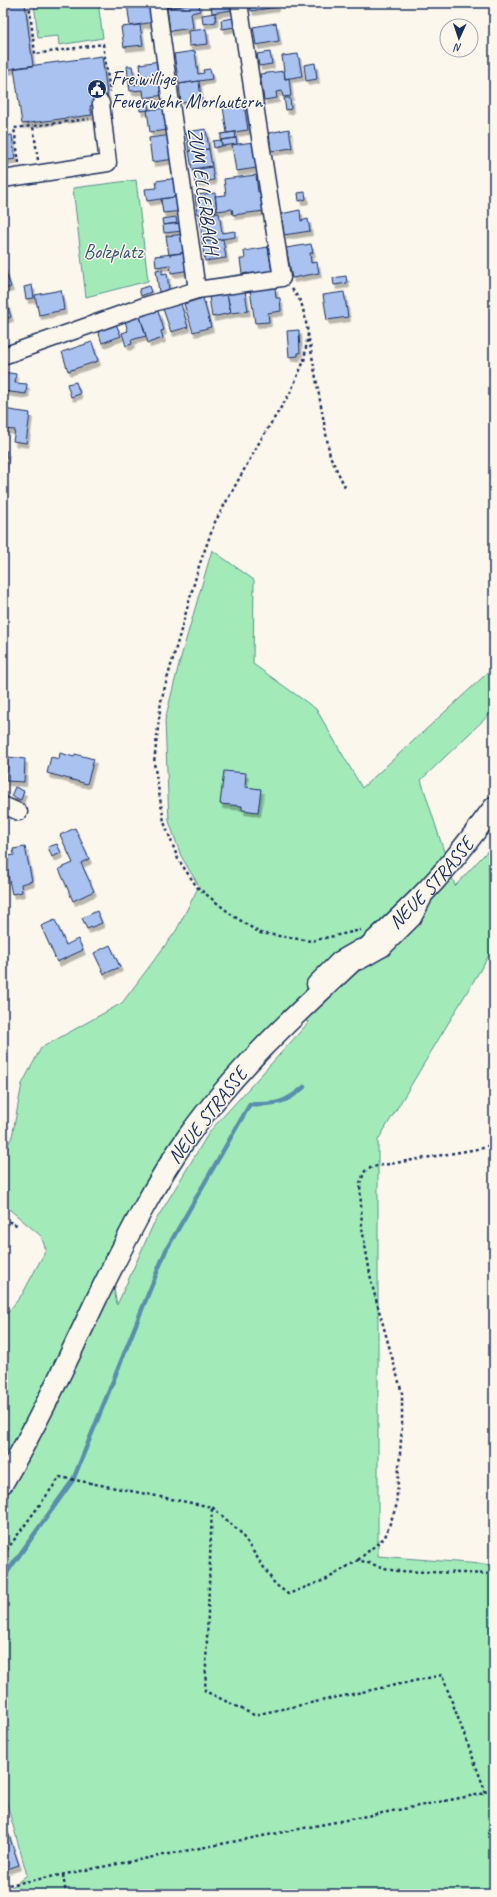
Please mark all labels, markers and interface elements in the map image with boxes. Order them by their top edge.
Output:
north arrow [439,18,479,58]
text: N [453,41,462,55]
place label: Freiwillige Feuerwehr Morlautern [111,66,263,114]
public building icon: Freiwillige Feuerwehr Morlautern [86,78,108,100]
street label: ZUM ELLERBACH [182,126,225,258]
park label: Bolzplatz [83,239,144,264]
street label: NEUE STRASSE [383,830,481,934]
street label: NEUE STRASSE [162,1060,255,1168]

